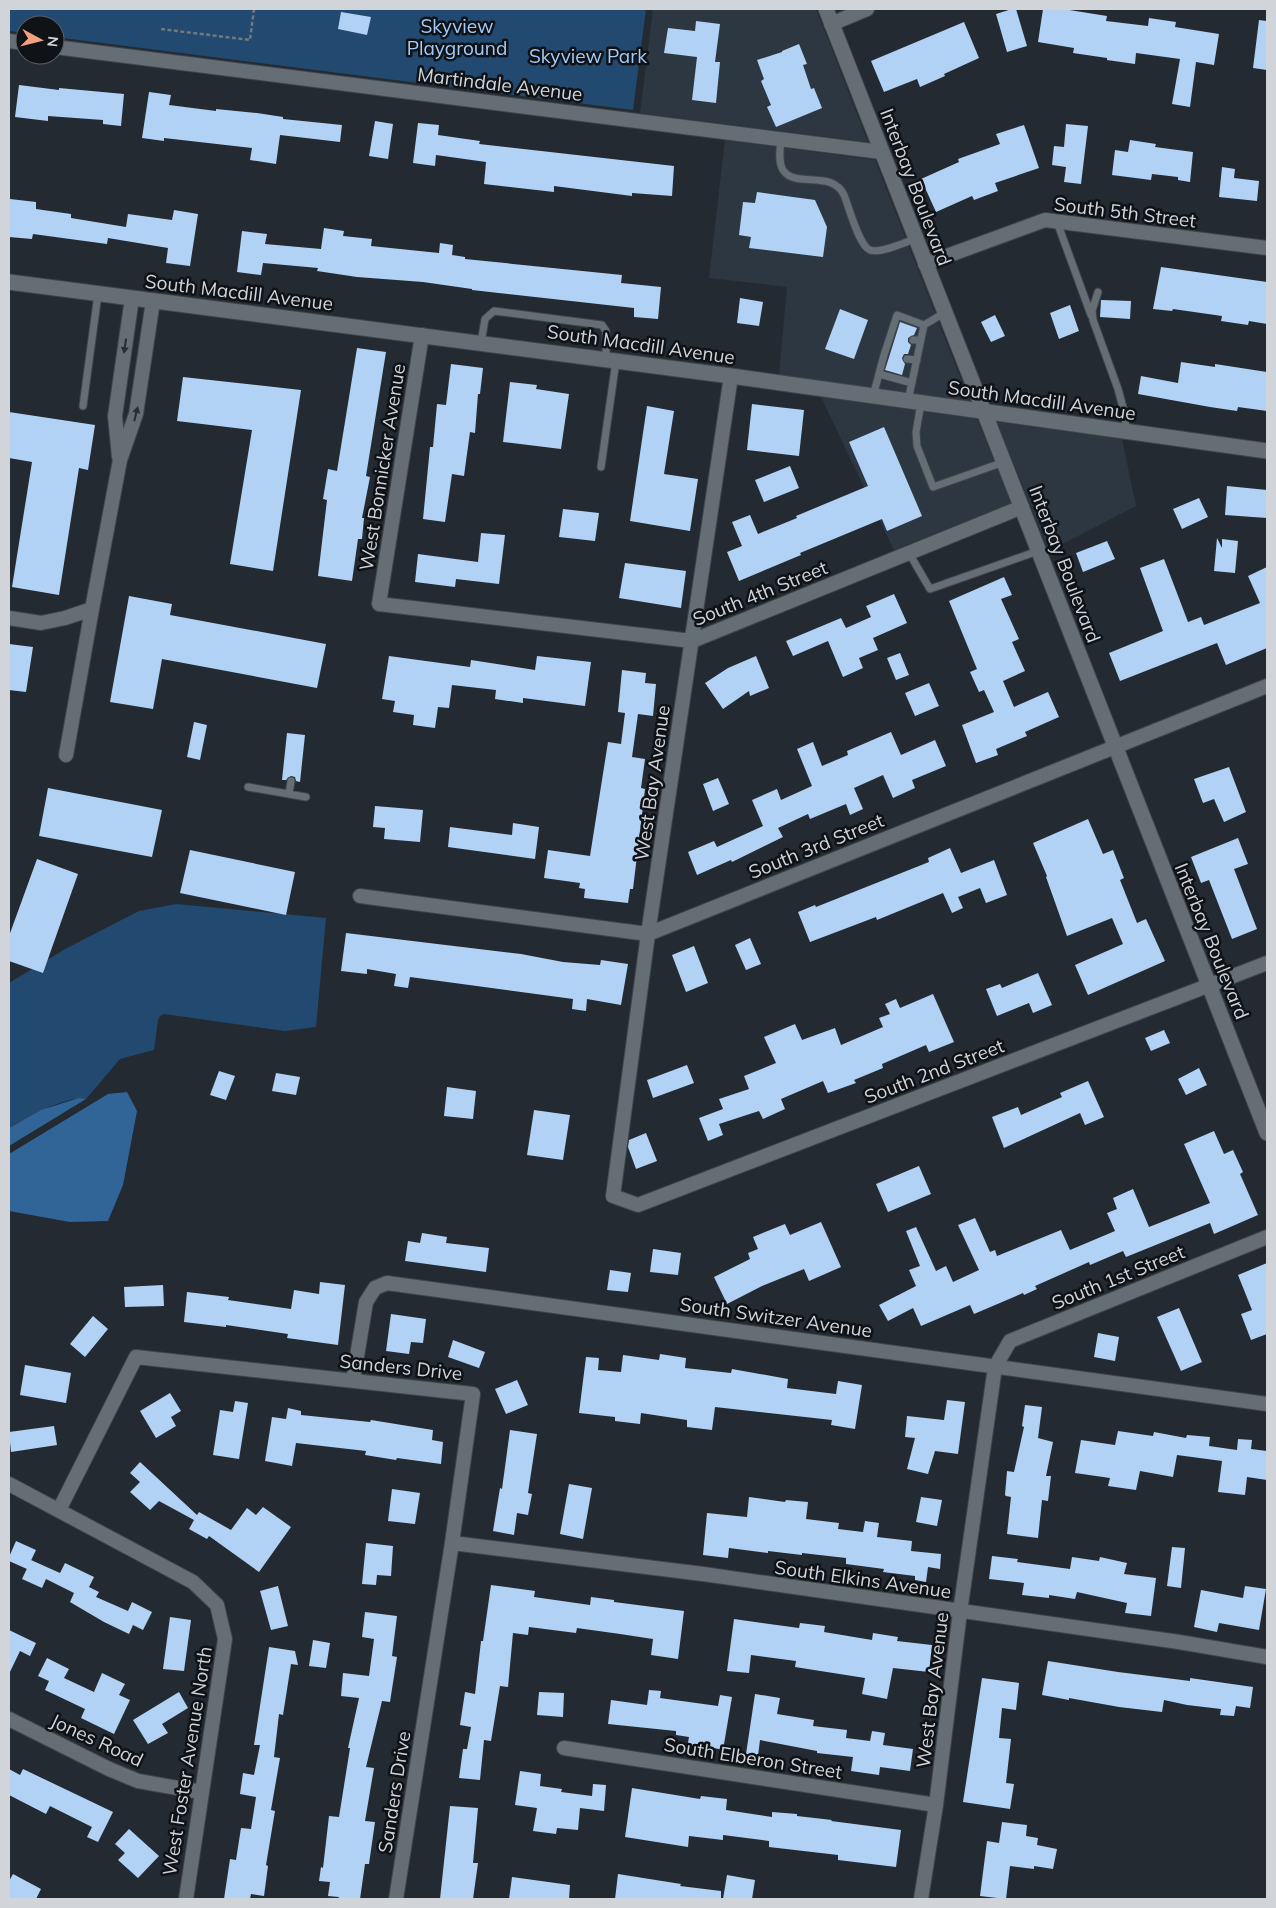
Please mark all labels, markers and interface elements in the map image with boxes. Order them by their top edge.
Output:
park label: Skyview Playground [407,14,507,60]
north arrow [15,15,65,65]
text: N [43,35,62,48]
park label: Skyview Park [529,44,647,68]
street label: Martindale Avenue [416,62,584,106]
street label: Interbay Boulevard [875,105,957,269]
street label: South 5th Street [1053,191,1198,233]
street label: South Macdill Avenue [144,269,334,315]
street label: South Macdill Avenue [546,319,736,369]
one-way arrow [121,338,129,354]
street label: West Bonnicker Avenue [354,362,410,572]
street label: South Macdill Avenue [947,375,1137,425]
one-way arrow [132,406,140,421]
street label: Interbay Boulevard [1024,482,1106,646]
street label: South 4th Street [689,555,831,631]
street label: West Bay Avenue [629,704,675,862]
street label: South 3rd Street [745,808,887,884]
street label: Interbay Boulevard [1170,859,1254,1023]
street label: South 2nd Street [861,1033,1008,1109]
street label: South 1st Street [1048,1239,1188,1315]
street label: South Switzer Avenue [678,1292,874,1342]
street label: Sanders Drive [338,1349,464,1385]
street label: South Elkins Avenue [773,1555,953,1603]
street label: West Bay Avenue [911,1611,953,1769]
street label: West Foster Avenue North [157,1645,217,1877]
street label: Jones Road [47,1708,147,1772]
street label: Sanders Drive [373,1729,415,1855]
street label: South Elberon Street [662,1732,844,1784]

